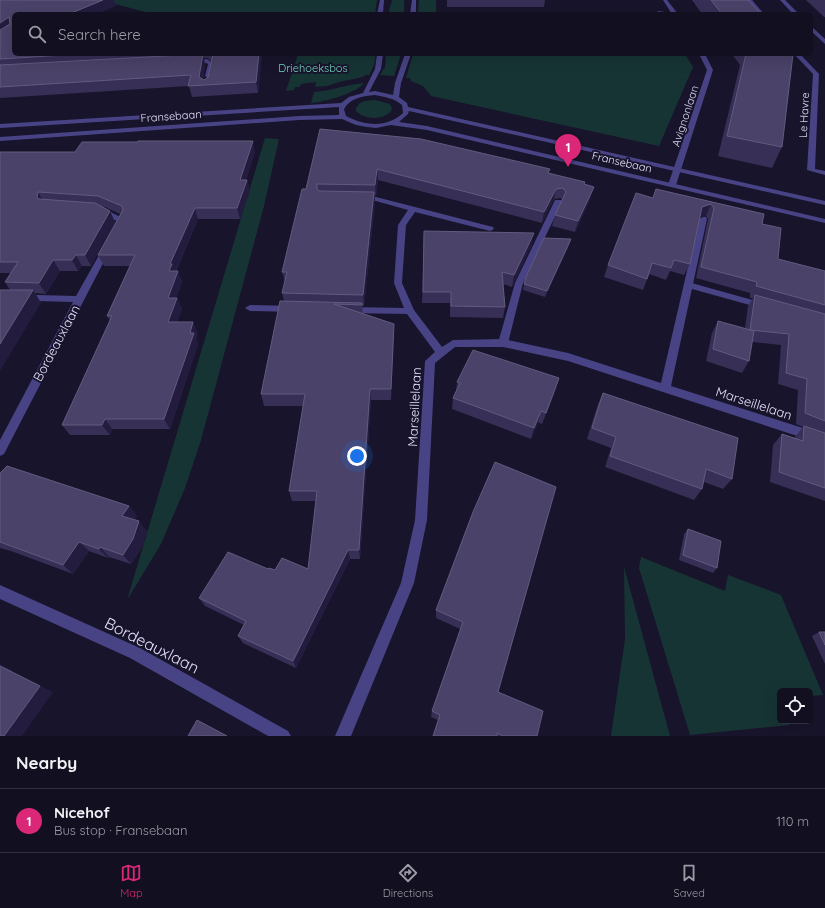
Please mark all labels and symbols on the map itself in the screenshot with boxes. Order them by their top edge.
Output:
park label: Driehoeksbos [278,61,348,75]
street label: Avignonlaan [669,84,701,148]
street label: Le Havre [796,92,812,138]
street label: Fransebaan [140,107,202,125]
pin: 1 [555,134,581,167]
street label: Fransebaan [591,148,653,176]
street label: Bordeauxlaan [29,302,83,384]
street label: Marseillelaan [404,367,424,447]
street label: Marseillelaan [714,383,794,423]
your location [347,446,367,466]
street label: Bordeauxlaan [101,613,203,677]

